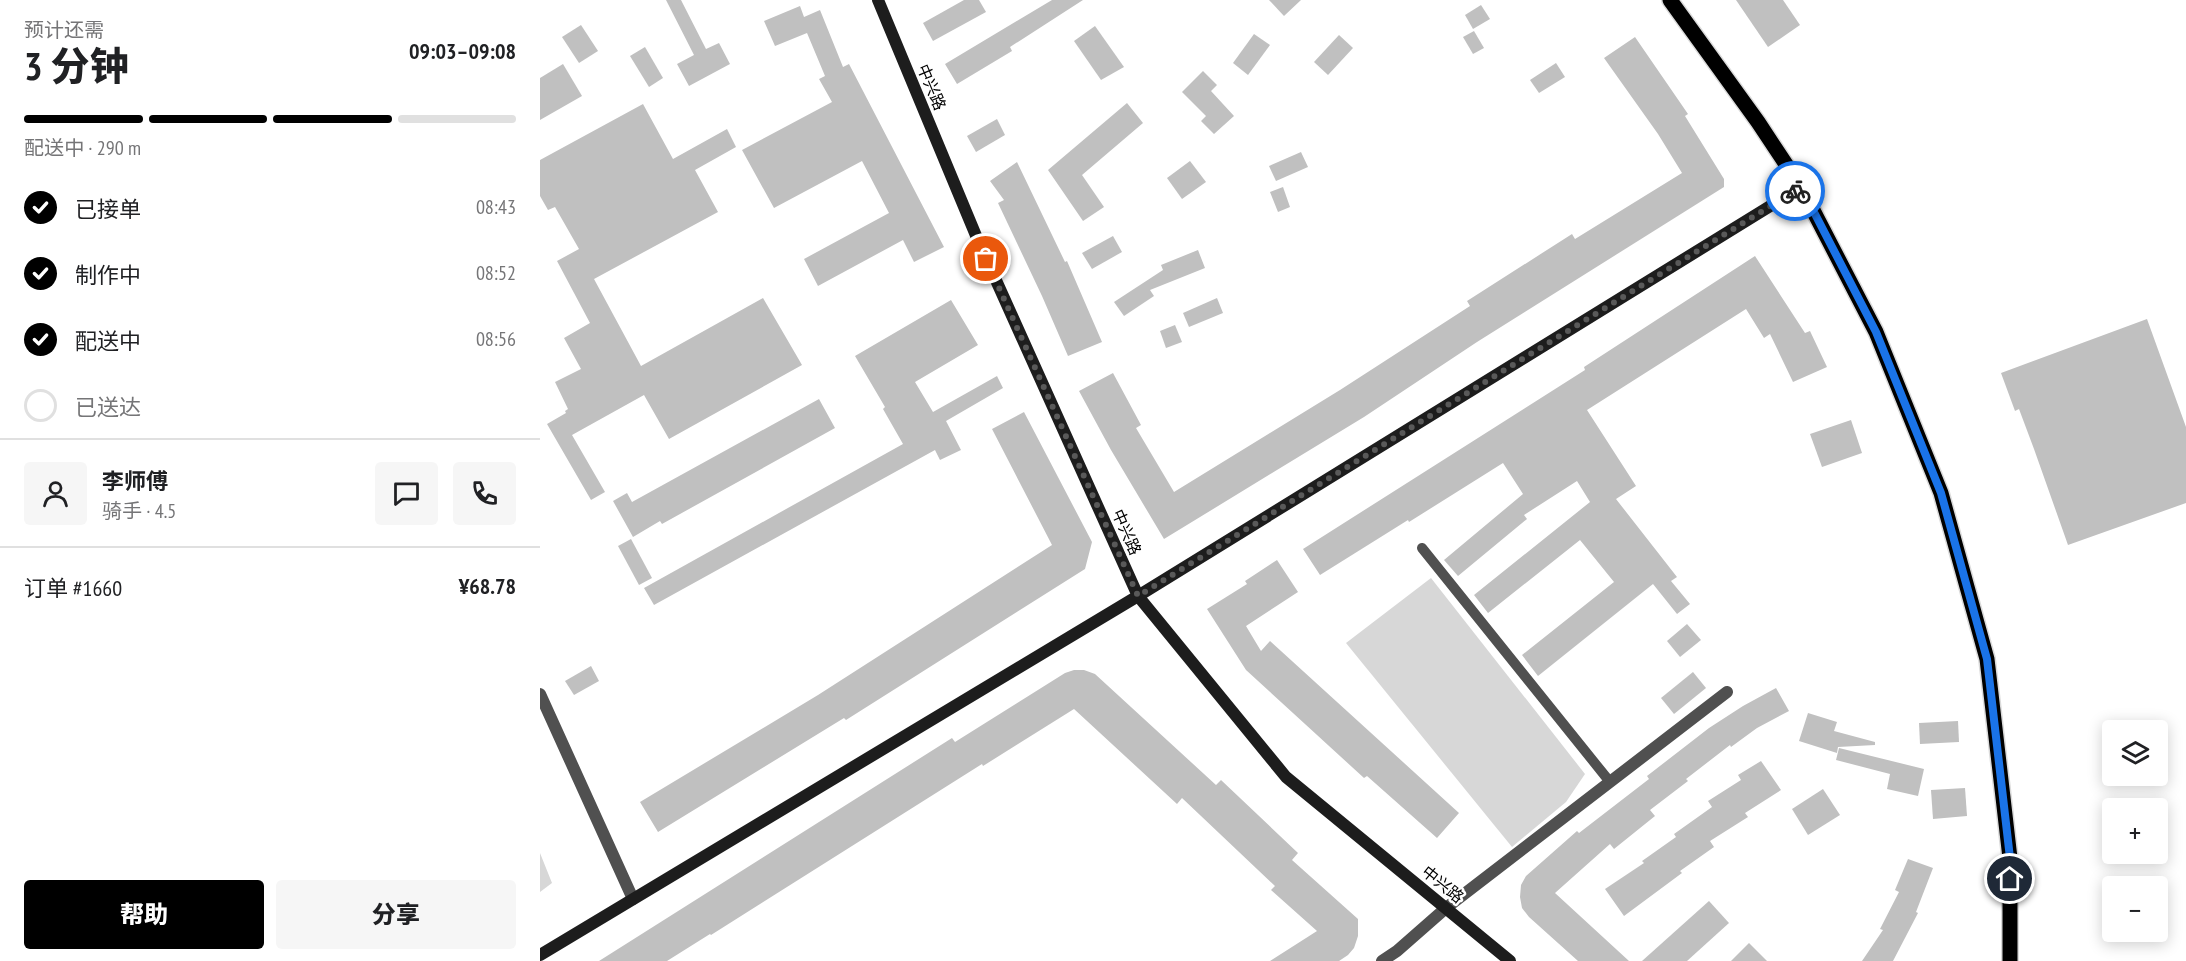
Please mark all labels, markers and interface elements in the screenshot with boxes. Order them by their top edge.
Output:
text: 预计还需 [24,17,104,43]
text: 09:03–09:08 [409,37,516,65]
text: 3 分钟 [24,40,129,91]
street label: 中兴路 [913,61,951,113]
text: 配送中 · 290 m [24,135,141,161]
courier [1765,161,1825,221]
icon: bike [1779,175,1812,208]
icon: check [24,191,57,224]
text: 08:43 [476,194,516,220]
text: 已接单 [75,195,141,223]
pin [960,233,1011,284]
icon: bag [969,242,1002,275]
icon: check [24,257,57,290]
text: 08:52 [476,260,516,286]
text: 制作中 [75,261,141,289]
icon: check [24,323,57,356]
text: 08:56 [476,326,516,352]
text: 配送中 [75,327,141,355]
text: 已送达 [75,393,141,421]
button: person [24,462,87,525]
button: chat [375,462,438,525]
button: phone [453,462,516,525]
text: 李师傅 [102,467,168,495]
text: 骑手 · 4.5 [102,498,176,524]
street label: 中兴路 [1108,506,1146,558]
text: ¥68.78 [459,572,516,600]
text: 订单 #1660 [24,574,122,602]
map controls [2102,720,2168,942]
button: layers [2102,720,2168,786]
button: + [2102,798,2168,864]
pin [1984,853,2035,904]
street label: 中兴路 [1418,861,1468,907]
icon: home [1993,862,2026,895]
button: − [2102,876,2168,942]
button: 帮助 [24,880,264,949]
button: 分享 [276,880,516,949]

